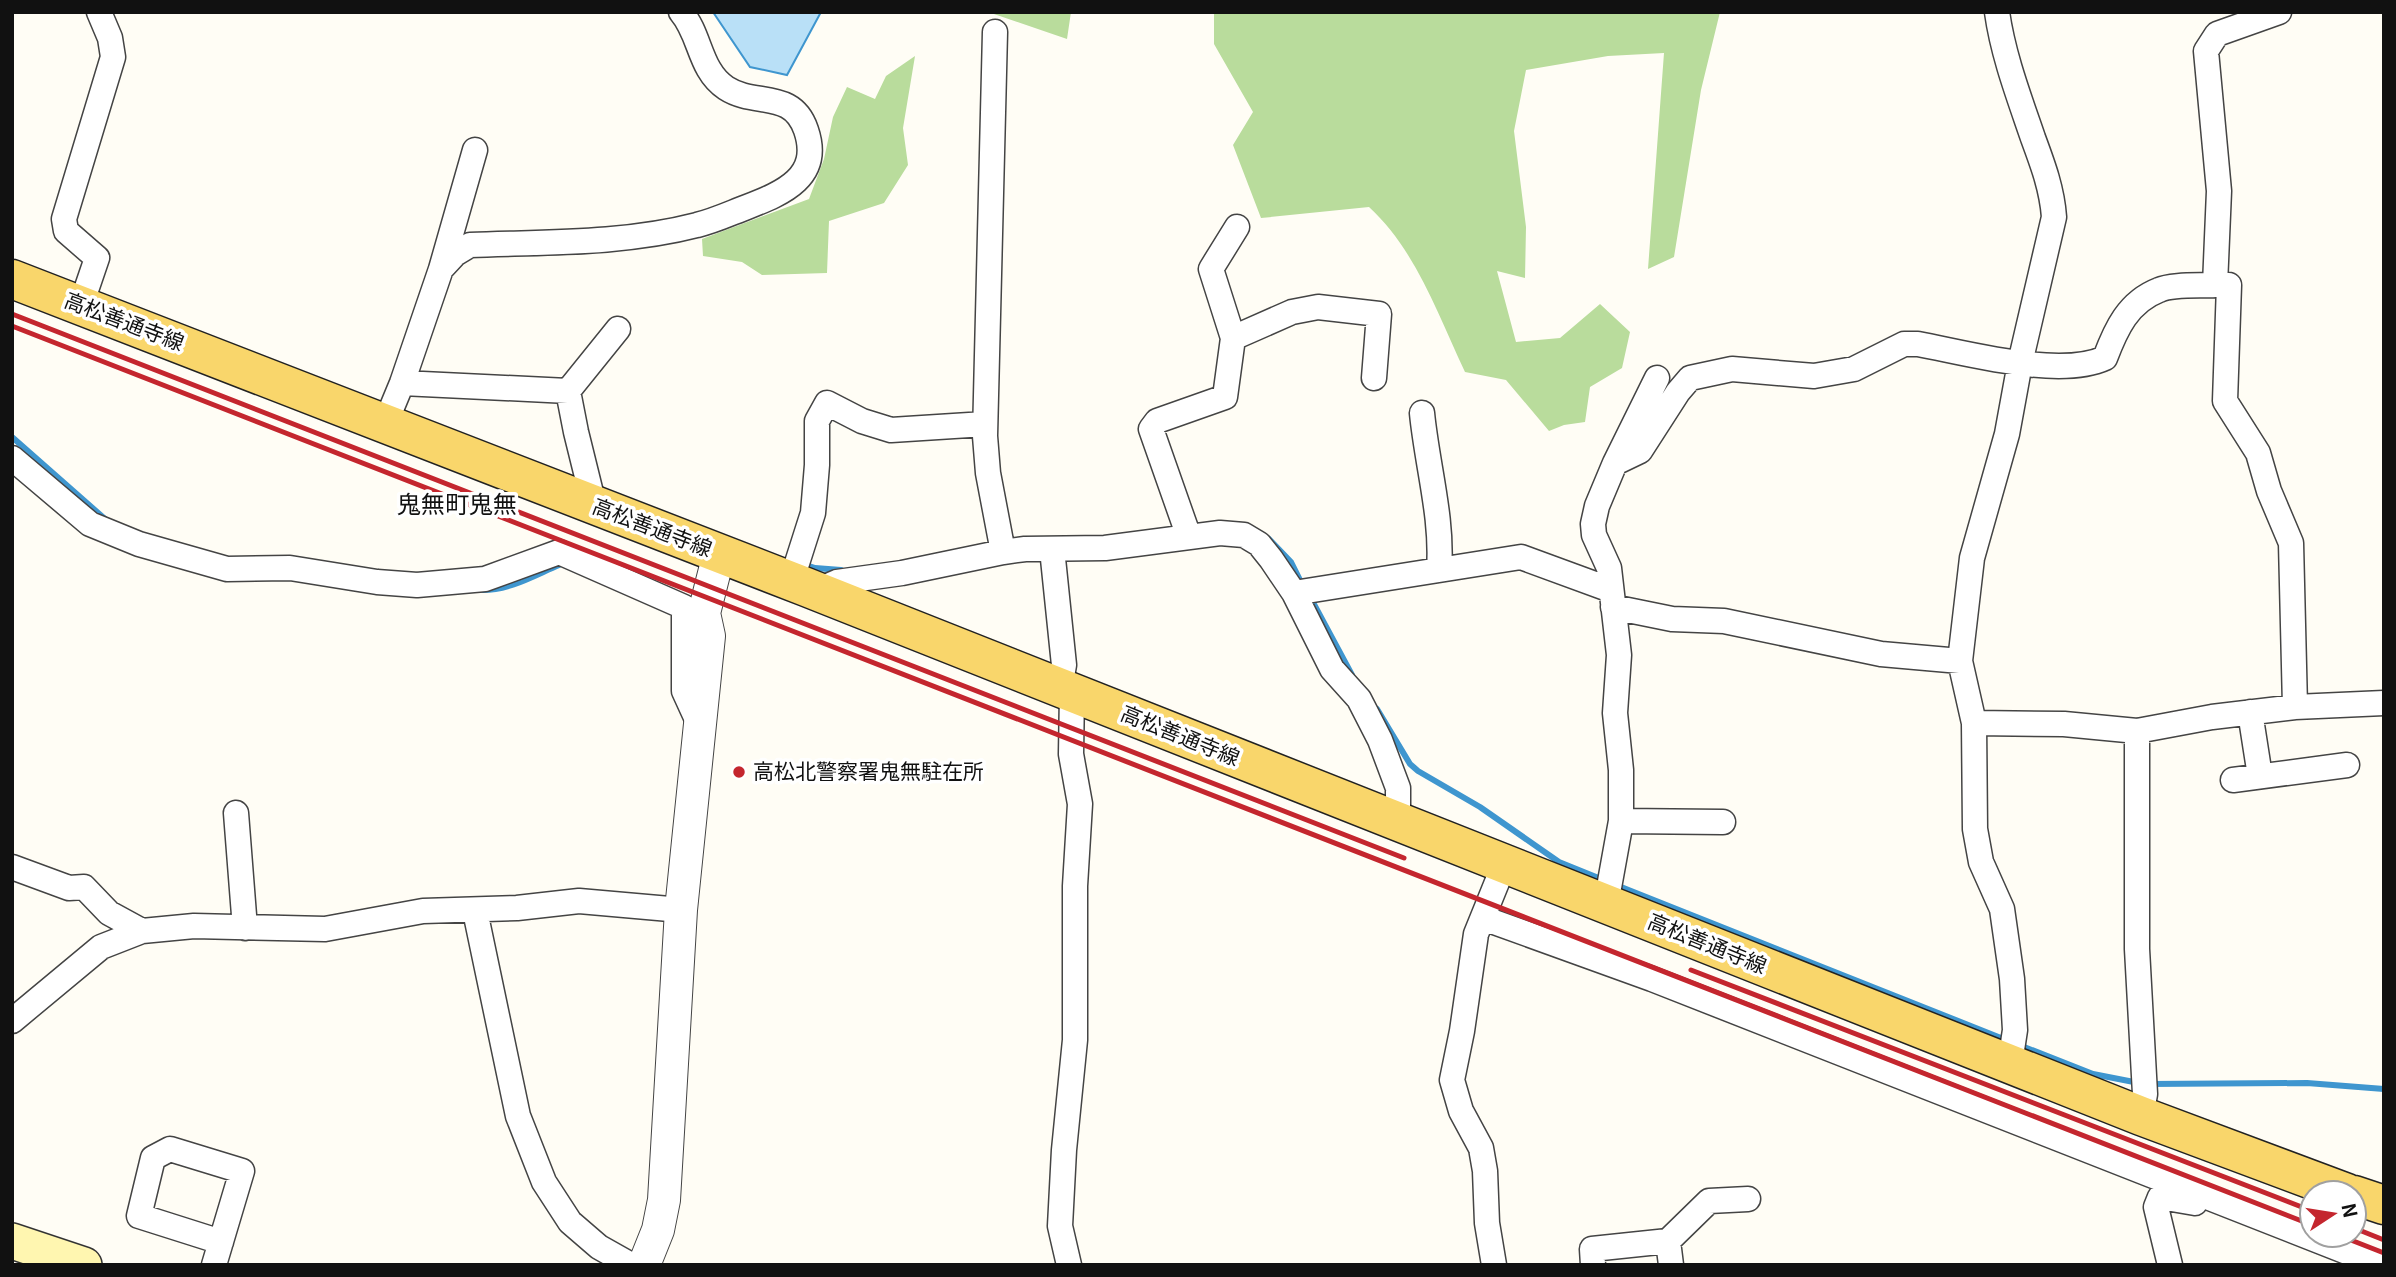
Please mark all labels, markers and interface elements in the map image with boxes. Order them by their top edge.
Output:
street label: 高松善通寺線 [61,284,189,357]
district label: 鬼無町鬼無 [397,485,517,520]
street label: 高松善通寺線 [589,490,717,563]
street label: 高松善通寺線 [1117,697,1245,772]
place label: 高松北警察署鬼無駐在所 [753,755,984,785]
marker: 高松北警察署鬼無駐在所 [731,764,747,780]
street label: 高松善通寺線 [1644,905,1772,980]
north arrow [2298,1179,2368,1249]
text: N [2336,1200,2366,1220]

